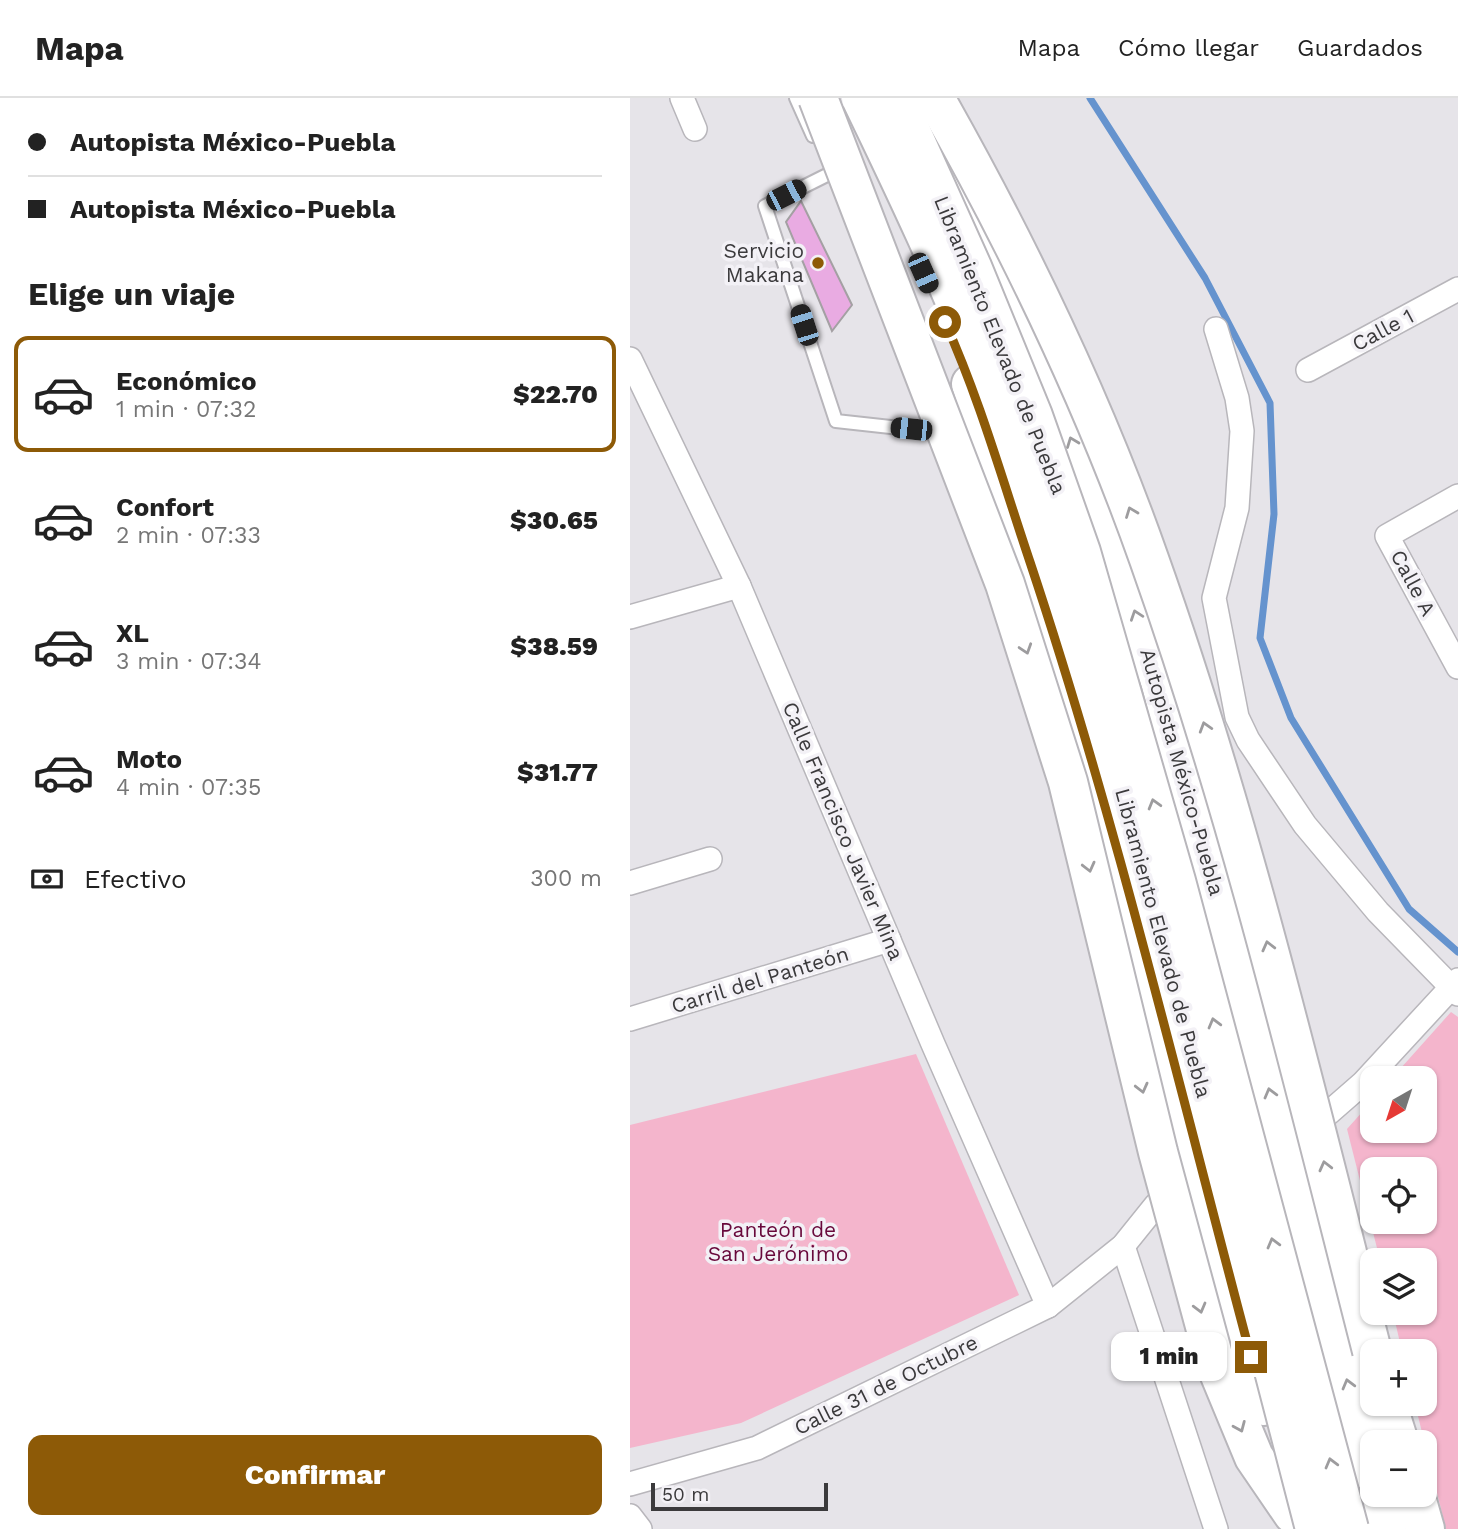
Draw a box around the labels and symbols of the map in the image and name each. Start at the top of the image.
car [763,176,810,214]
street label: Libramiento Elevado de Puebla [929,192,1072,498]
place label: Servicio Makana [723,238,804,287]
car [905,250,942,296]
marker: Servicio Makana [810,255,826,271]
car [788,302,821,348]
street label: Calle 1 [1348,303,1418,356]
route start [929,306,961,338]
car [890,416,933,442]
one-way arrow [1066,437,1080,449]
one-way arrow [1126,507,1140,519]
street label: Calle A [1386,545,1441,620]
one-way arrow [1130,609,1144,621]
one-way arrow [1017,643,1032,655]
street label: Autopista México-Puebla [1135,645,1230,898]
street label: Calle Francisco Javier Mina [778,698,909,964]
one-way arrow [1199,722,1214,734]
street label: Libramiento Elevado de Puebla [1110,785,1217,1101]
one-way arrow [1148,798,1162,810]
one-way arrow [1081,861,1095,873]
one-way arrow [1262,940,1276,952]
street label: Carril del Panteón [668,941,852,1018]
one-way arrow [1208,1017,1223,1029]
north arrow [1360,1066,1437,1143]
one-way arrow [1134,1082,1148,1094]
one-way arrow [1264,1087,1279,1099]
one-way arrow [1319,1160,1333,1172]
park label: Panteón de San Jerónimo [708,1217,848,1266]
one-way arrow [1267,1237,1281,1249]
one-way arrow [1192,1302,1206,1314]
street label: Calle 31 de Octubre [790,1329,982,1440]
callout: 1 min [1111,1332,1226,1382]
route end [1235,1341,1267,1373]
one-way arrow [1342,1378,1356,1390]
one-way arrow [1232,1419,1246,1432]
one-way arrow [1325,1457,1339,1469]
scale bar [651,1480,828,1512]

